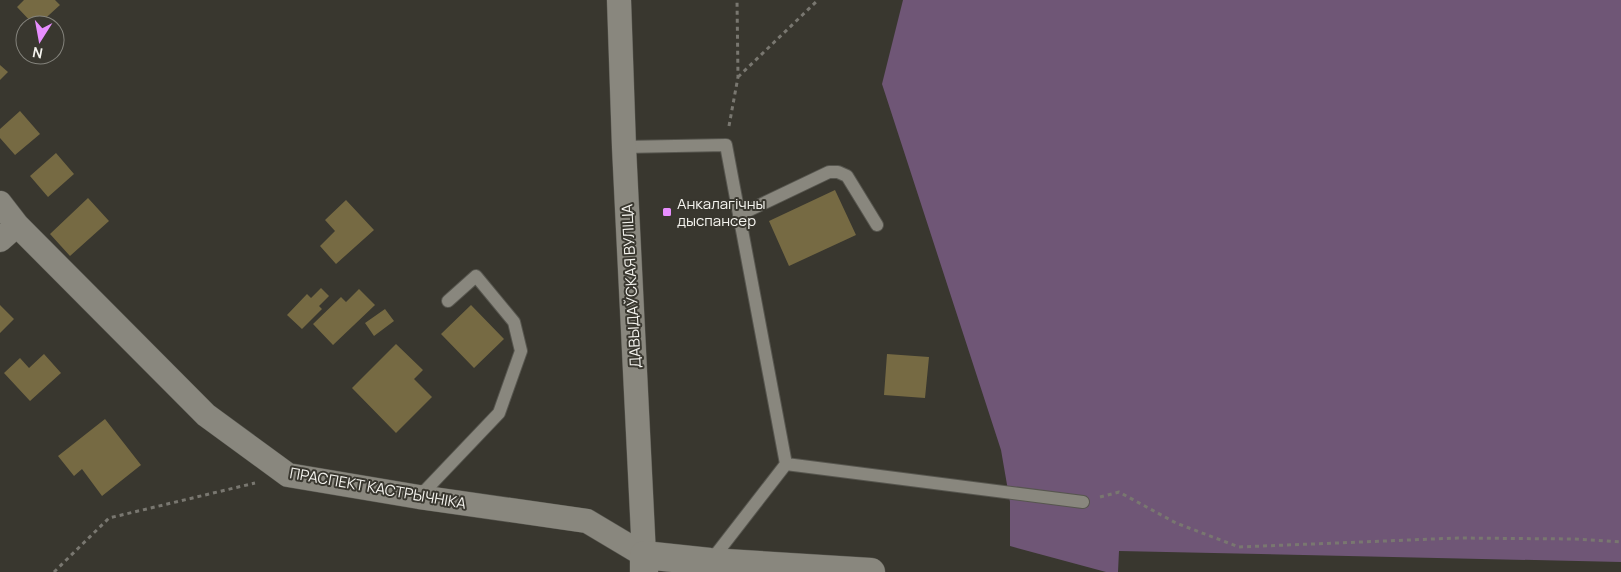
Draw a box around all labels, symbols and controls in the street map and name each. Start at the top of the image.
north arrow [15,15,65,65]
text: N [31,43,44,64]
place label: Анкалагічны дыспансер [677,193,766,231]
street label: ДАВЫДАЎСКАЯ ВУЛІЦА [616,203,646,369]
marker: Анкалагічны дыспансер [661,206,673,218]
street label: ПРАСПЕКТ КАСТРЫЧНІКА [288,462,468,514]

